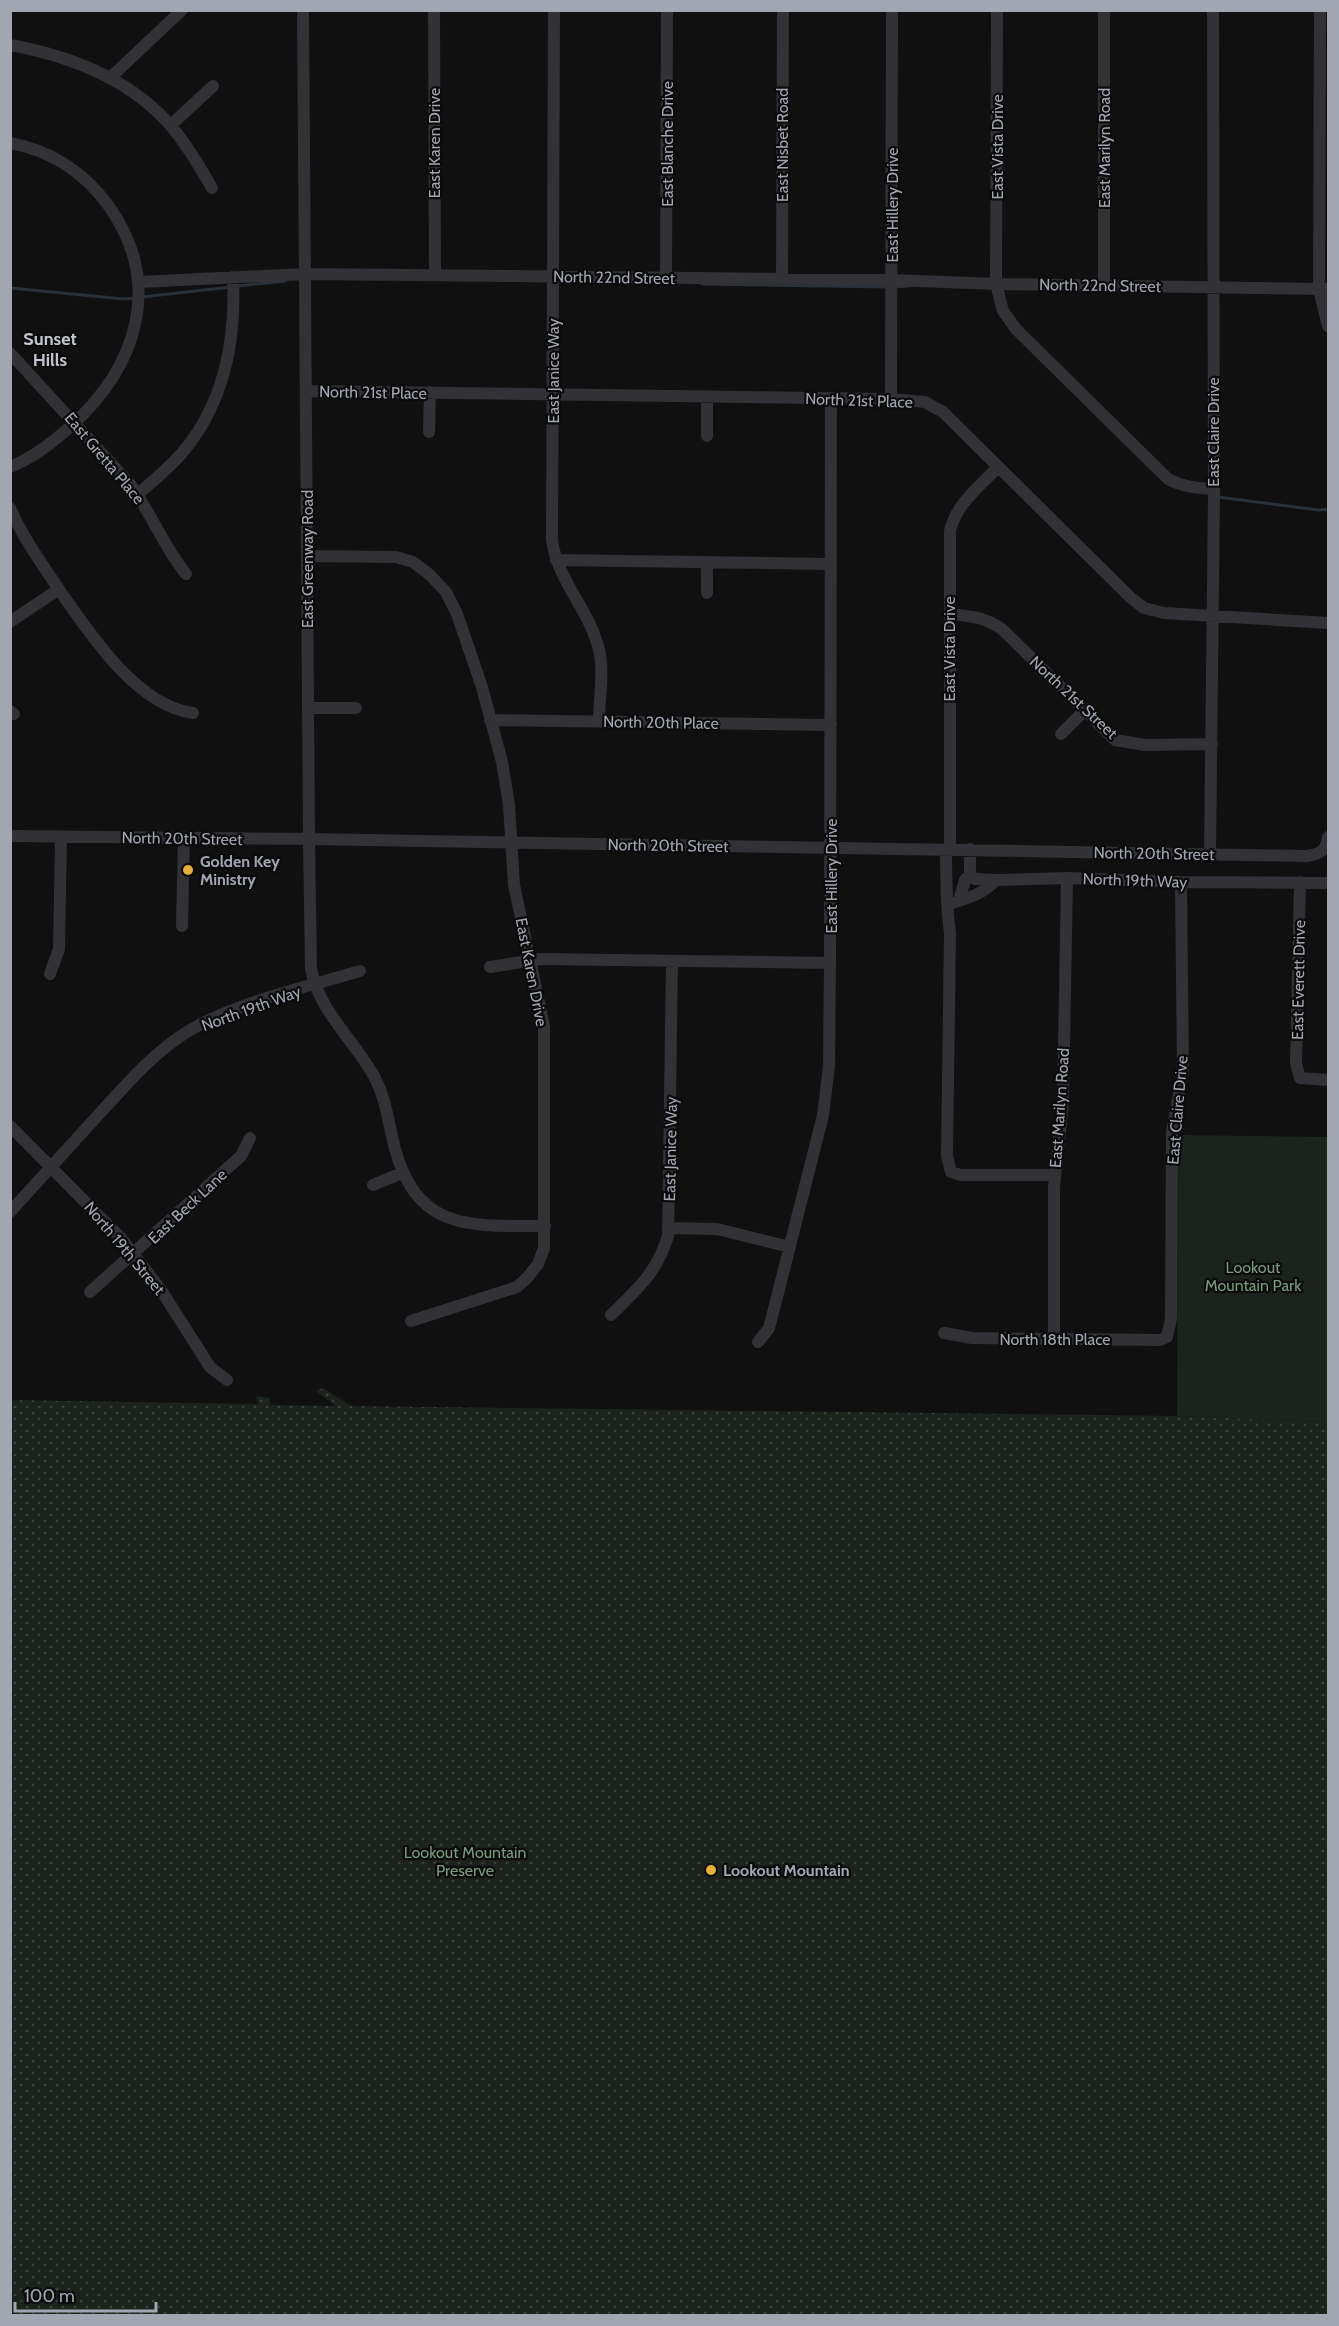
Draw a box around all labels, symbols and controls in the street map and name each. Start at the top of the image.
street label: East Blanche Drive [658,81,677,207]
street label: East Karen Drive [425,88,444,198]
street label: East Nisbet Road [773,88,792,202]
street label: East Marilyn Road [1095,88,1114,208]
street label: East Vista Drive [988,94,1007,200]
street label: East Hillery Drive [883,148,902,263]
street label: North 22nd Street [553,267,676,288]
street label: North 22nd Street [1039,275,1162,296]
street label: East Janice Way [544,319,563,423]
district label: Sunset Hills [23,328,77,371]
street label: East Claire Drive [1204,377,1223,487]
street label: North 21st Place [319,382,427,403]
street label: North 21st Place [805,389,913,412]
street label: East Gretta Place [61,409,148,508]
street label: East Greenway Road [298,490,317,628]
street label: East Vista Drive [940,596,959,702]
street label: North 21st Street [1026,652,1122,743]
street label: North 20th Place [603,712,719,733]
street label: East Hillery Drive [822,819,841,934]
street label: North 20th Street [121,828,243,849]
street label: North 20th Street [607,835,729,856]
street label: North 20th Street [1093,843,1215,864]
place label: Golden Key Ministry [200,852,280,889]
marker: Golden Key Ministry [181,863,195,877]
street label: North 19th Way [1082,869,1188,892]
street label: East Karen Drive [512,916,551,1028]
street label: East Everett Drive [1288,920,1309,1040]
street label: North 19th Way [199,982,304,1035]
street label: East Marilyn Road [1046,1047,1073,1169]
street label: East Claire Drive [1163,1055,1192,1165]
street label: East Janice Way [660,1096,681,1202]
street label: East Beck Lane [144,1165,231,1248]
street label: North 19th Street [80,1198,169,1299]
park label: Lookout Mountain Park [1205,1258,1302,1295]
street label: North 18th Place [999,1330,1111,1349]
park label: Lookout Mountain Preserve [404,1843,526,1880]
place label: Lookout Mountain [723,1861,850,1880]
marker: Lookout Mountain [704,1863,718,1877]
scale bar [15,2275,156,2313]
text: 100 m [24,2285,75,2307]

